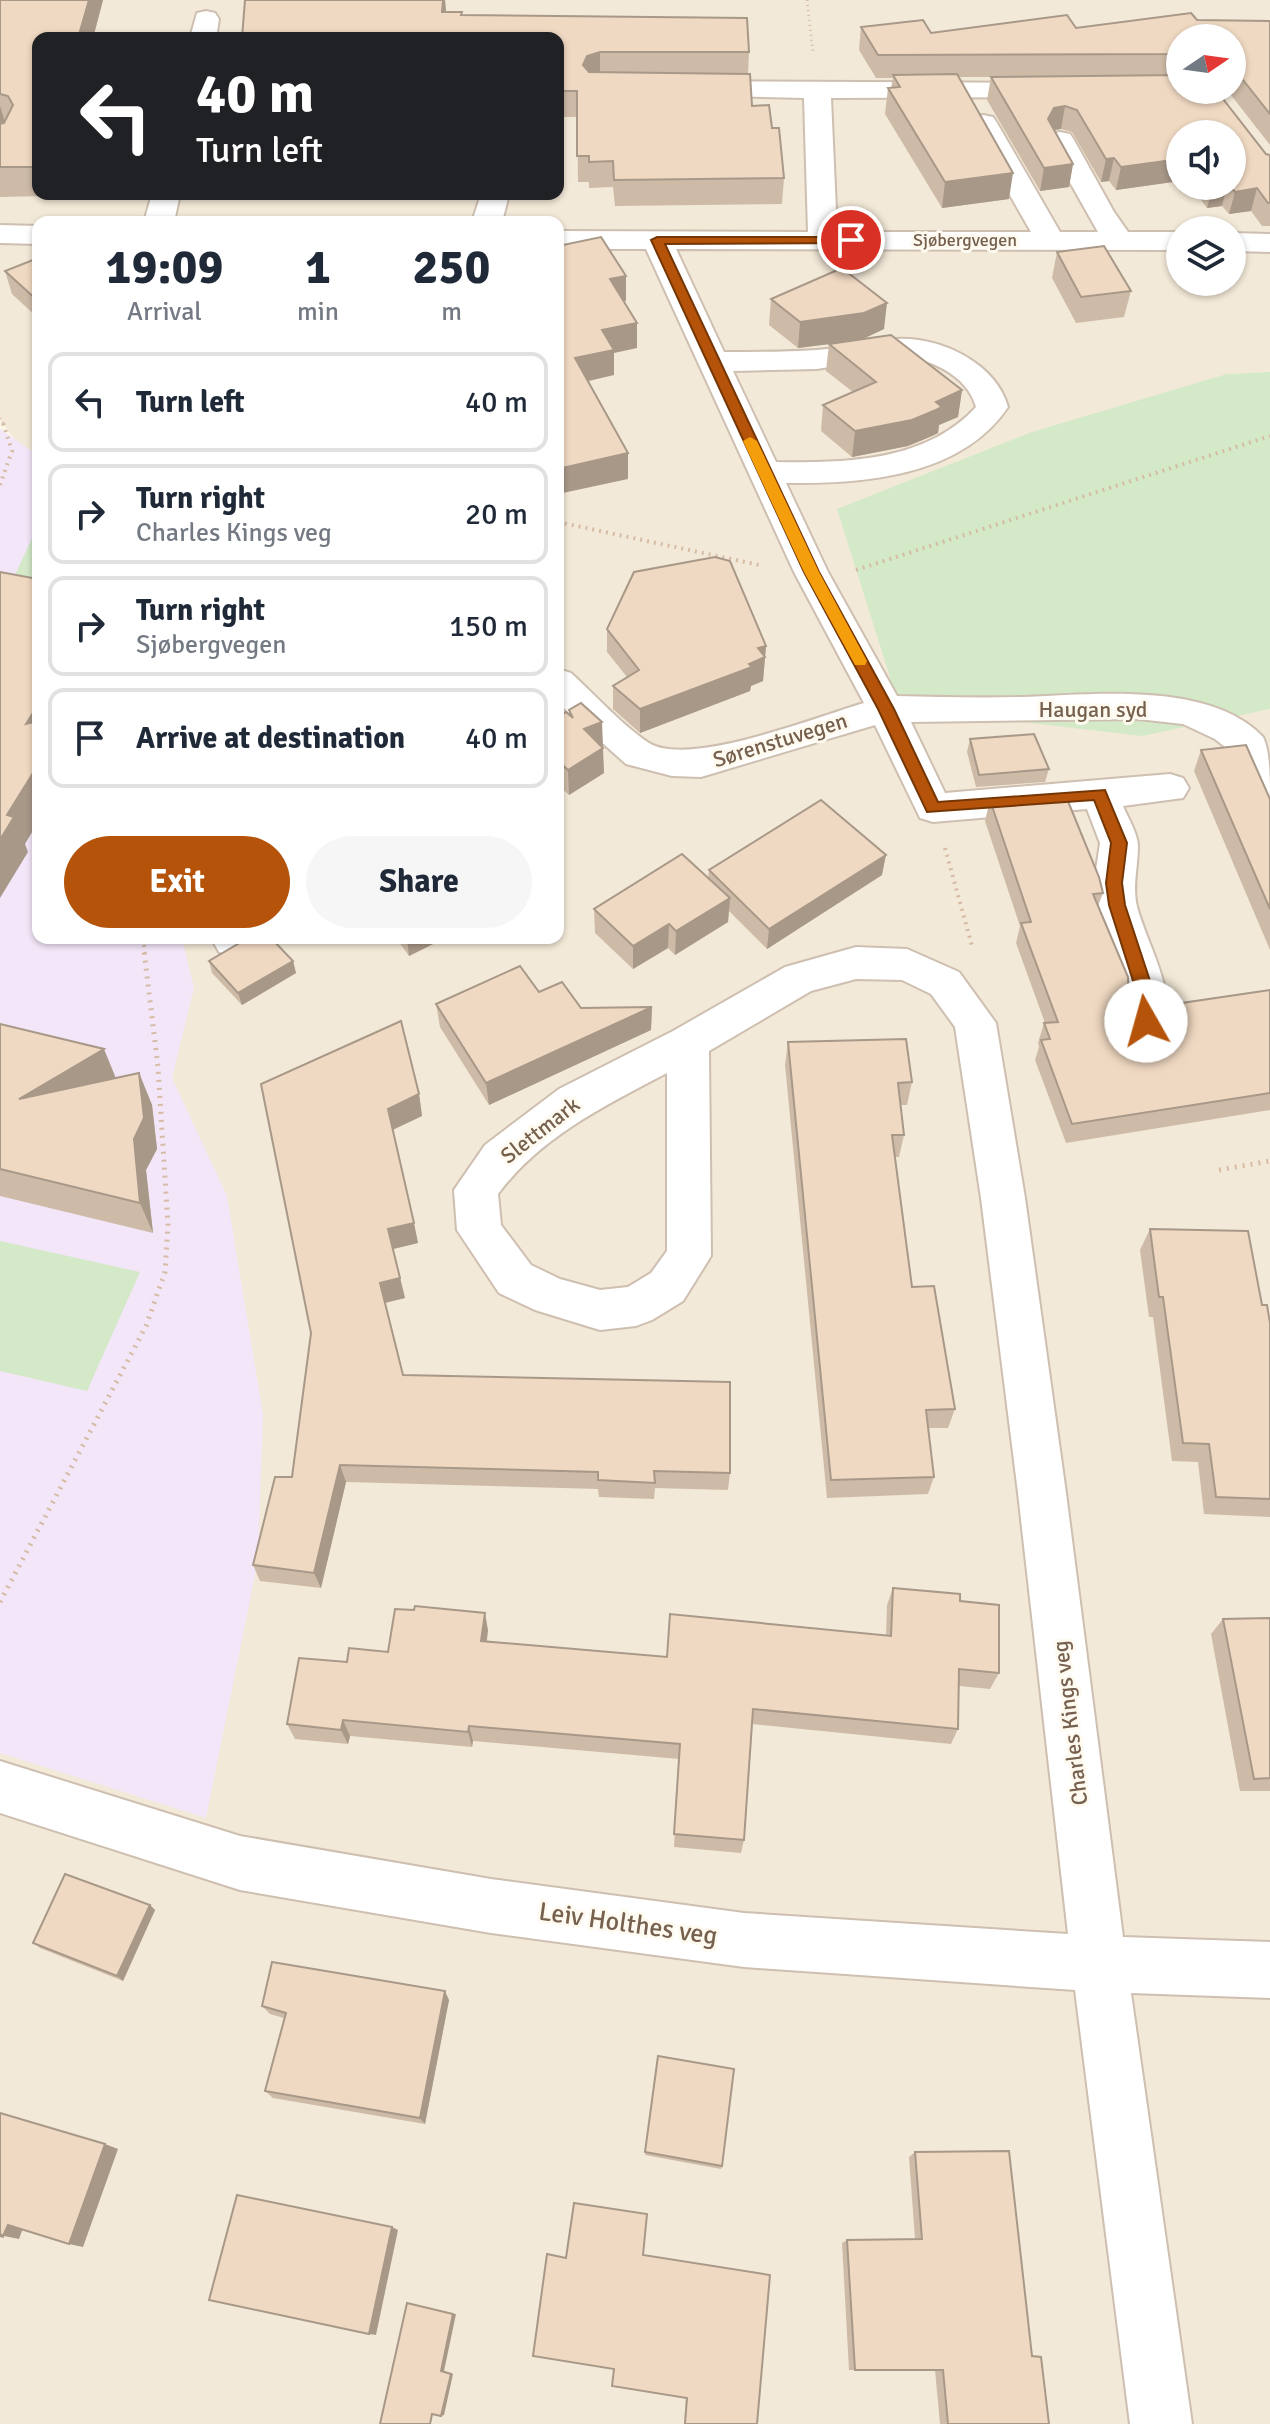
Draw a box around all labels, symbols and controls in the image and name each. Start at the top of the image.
north arrow [1166,24,1246,104]
map controls [1166,24,1246,296]
text: 40 m [196,59,314,128]
icon: left [64,64,168,168]
button: sound [1166,120,1246,200]
text: Turn left [196,128,323,173]
pin [817,206,885,274]
button: layers [1166,216,1246,296]
icon: arrive [829,218,873,262]
street label: Sjøbergvegen [913,229,1017,251]
text: 19:09 [106,238,223,297]
text: 1 [305,238,331,297]
text: 250 [413,238,490,297]
text: Arrival [127,296,202,328]
text: min [297,296,339,328]
text: m [441,296,462,328]
icon: left [68,380,112,424]
text: Turn left [136,384,245,421]
text: 40 m [465,384,528,421]
text: Turn right [136,480,265,517]
icon: right [68,492,112,536]
text: 20 m [465,496,528,533]
text: Charles Kings veg [136,517,332,549]
text: Turn right [136,592,265,629]
icon: right [68,604,112,648]
text: 150 m [449,608,528,645]
text: Sjøbergvegen [136,629,286,661]
street label: Haugan syd [1038,696,1148,723]
street label: Sørenstuvegen [710,707,850,773]
icon: arrive [68,716,112,760]
text: Arrive at destination [136,720,405,757]
text: 40 m [465,720,528,757]
button: Exit [64,836,290,928]
button: Share [306,836,532,928]
position arrow [1104,979,1188,1063]
street label: Slettmark [495,1091,585,1169]
street label: Charles Kings veg [1047,1639,1093,1807]
street label: Leiv Holthes veg [537,1896,719,1952]

